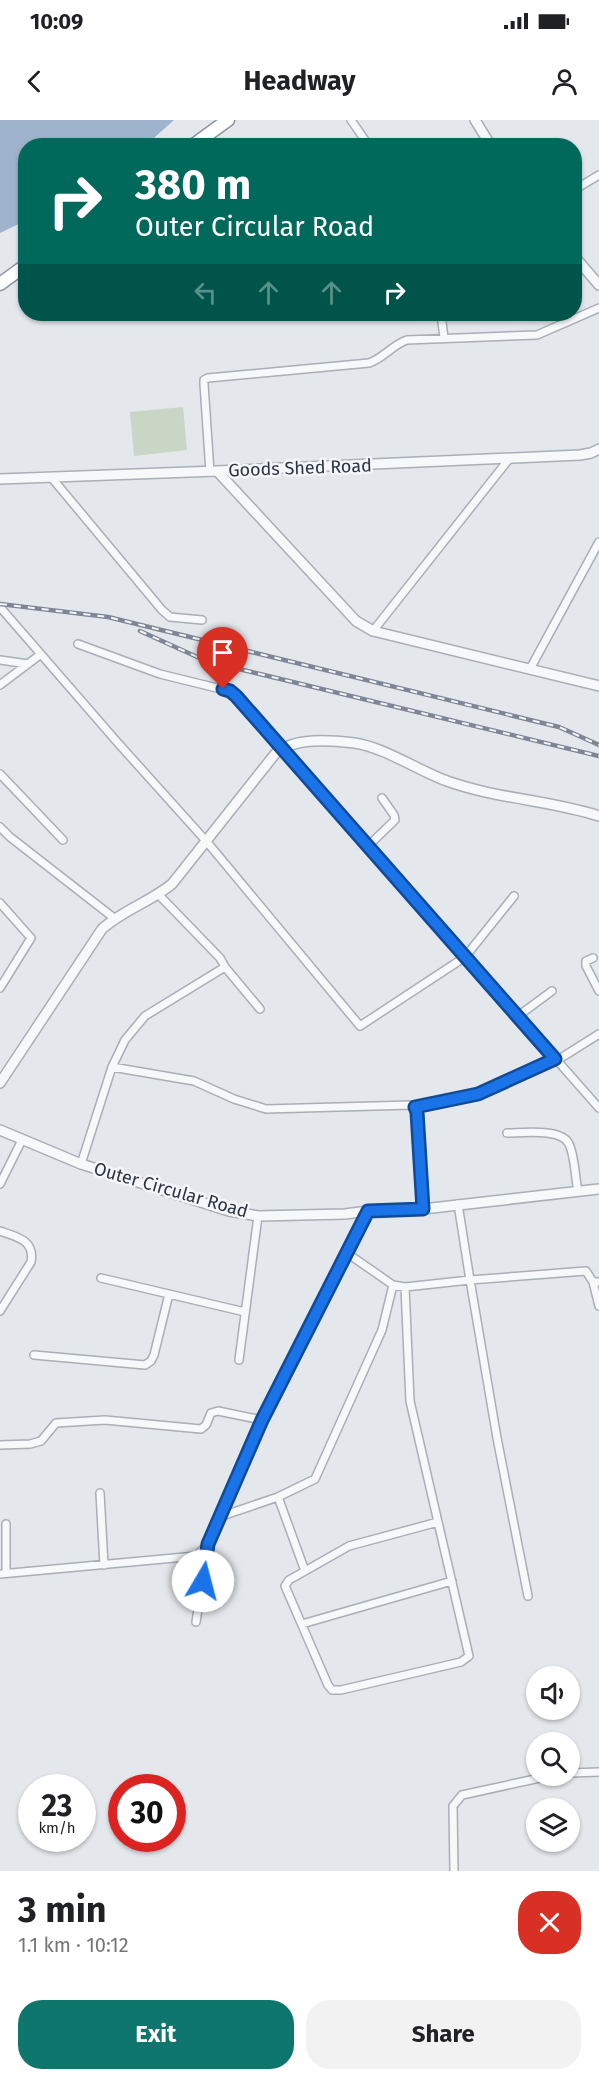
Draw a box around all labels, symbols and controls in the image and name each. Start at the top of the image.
text: 10:09 [30,8,83,35]
icon: back [18,65,51,98]
text: Headway [244,65,355,97]
icon: person [548,65,581,98]
text: 380 m [135,160,251,210]
icon: right [36,162,114,240]
text: Outer Circular Road [135,211,374,243]
icon: left [189,276,222,309]
icon: ahead [252,276,285,309]
icon: ahead [315,276,348,309]
icon: right [378,276,411,309]
street label: Goods Shed Road [228,455,372,481]
pin [197,627,248,689]
icon: arrive [206,636,239,669]
street label: Outer Circular Road [91,1157,251,1223]
position arrow [171,1549,235,1613]
map controls [526,1666,580,1852]
button: sound [526,1666,580,1720]
button: search [526,1732,580,1786]
speed limit sign: 30 [108,1774,186,1852]
text: 23 [42,1788,72,1824]
button: layers [526,1798,580,1852]
text: km/h [38,1819,76,1837]
text: 3 min [18,1888,107,1932]
button: close [518,1891,581,1954]
text: 1.1 km · 10:12 [18,1933,129,1957]
button: Exit [18,2000,294,2069]
button: Share [306,2000,581,2069]

